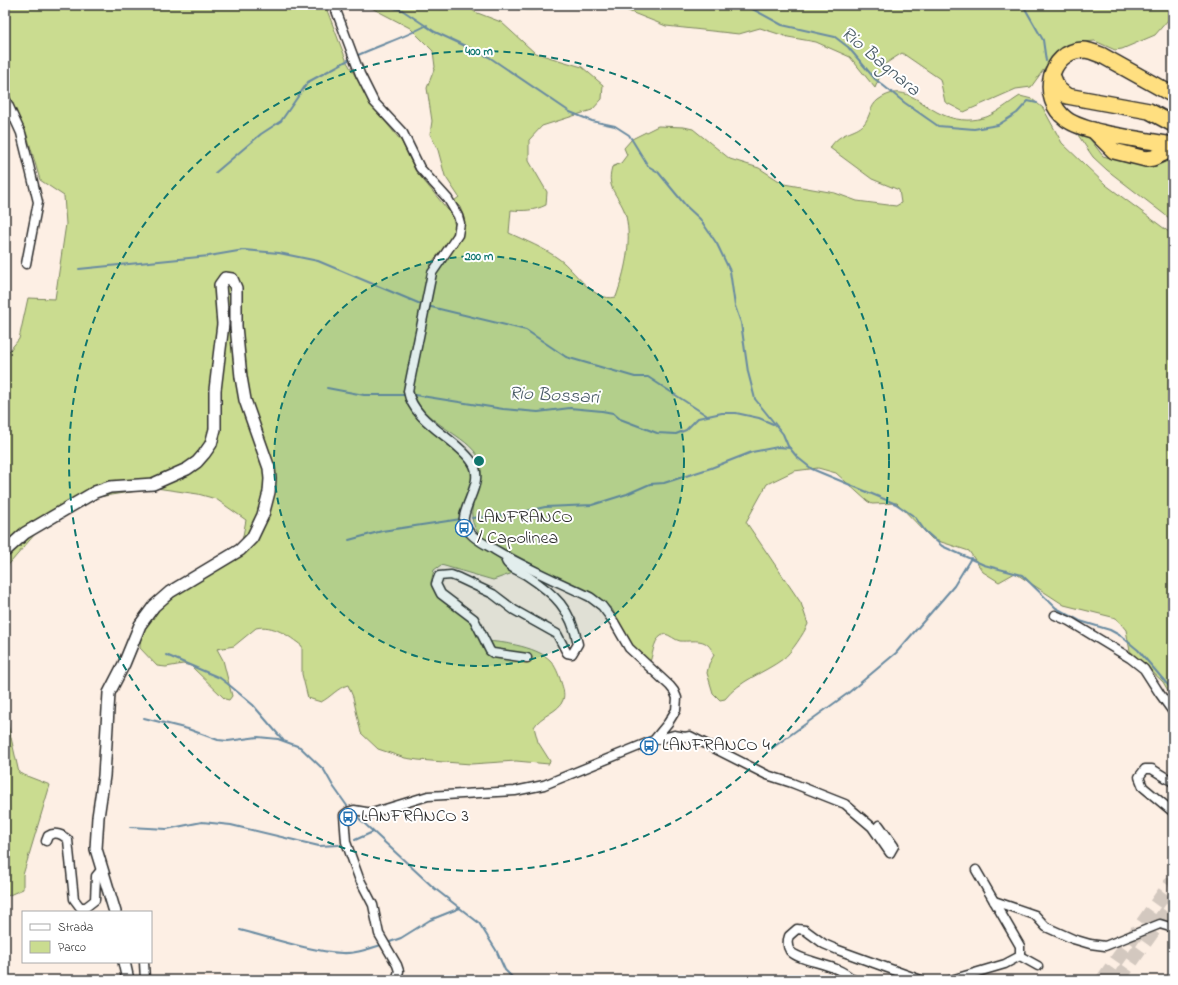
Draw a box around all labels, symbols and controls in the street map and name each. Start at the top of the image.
water label: Rio Bagnara [834,21,926,104]
text: 400 m [464,43,493,61]
text: 200 m [464,248,494,266]
water label: Rio Bossari [508,380,601,412]
centre of rings [472,454,486,468]
place label: LANFRANCO / Capolinea [477,505,573,552]
bus stop icon: LANFRANCO / Capolinea [454,518,474,538]
place label: LANFRANCO 4 [662,733,770,759]
bus stop icon: LANFRANCO 4 [639,736,659,756]
place label: LANFRANCO 3 [361,804,469,830]
bus stop icon: LANFRANCO 3 [338,807,358,827]
legend [22,911,152,963]
text: Strada [58,919,93,937]
text: Parco [58,939,86,957]

